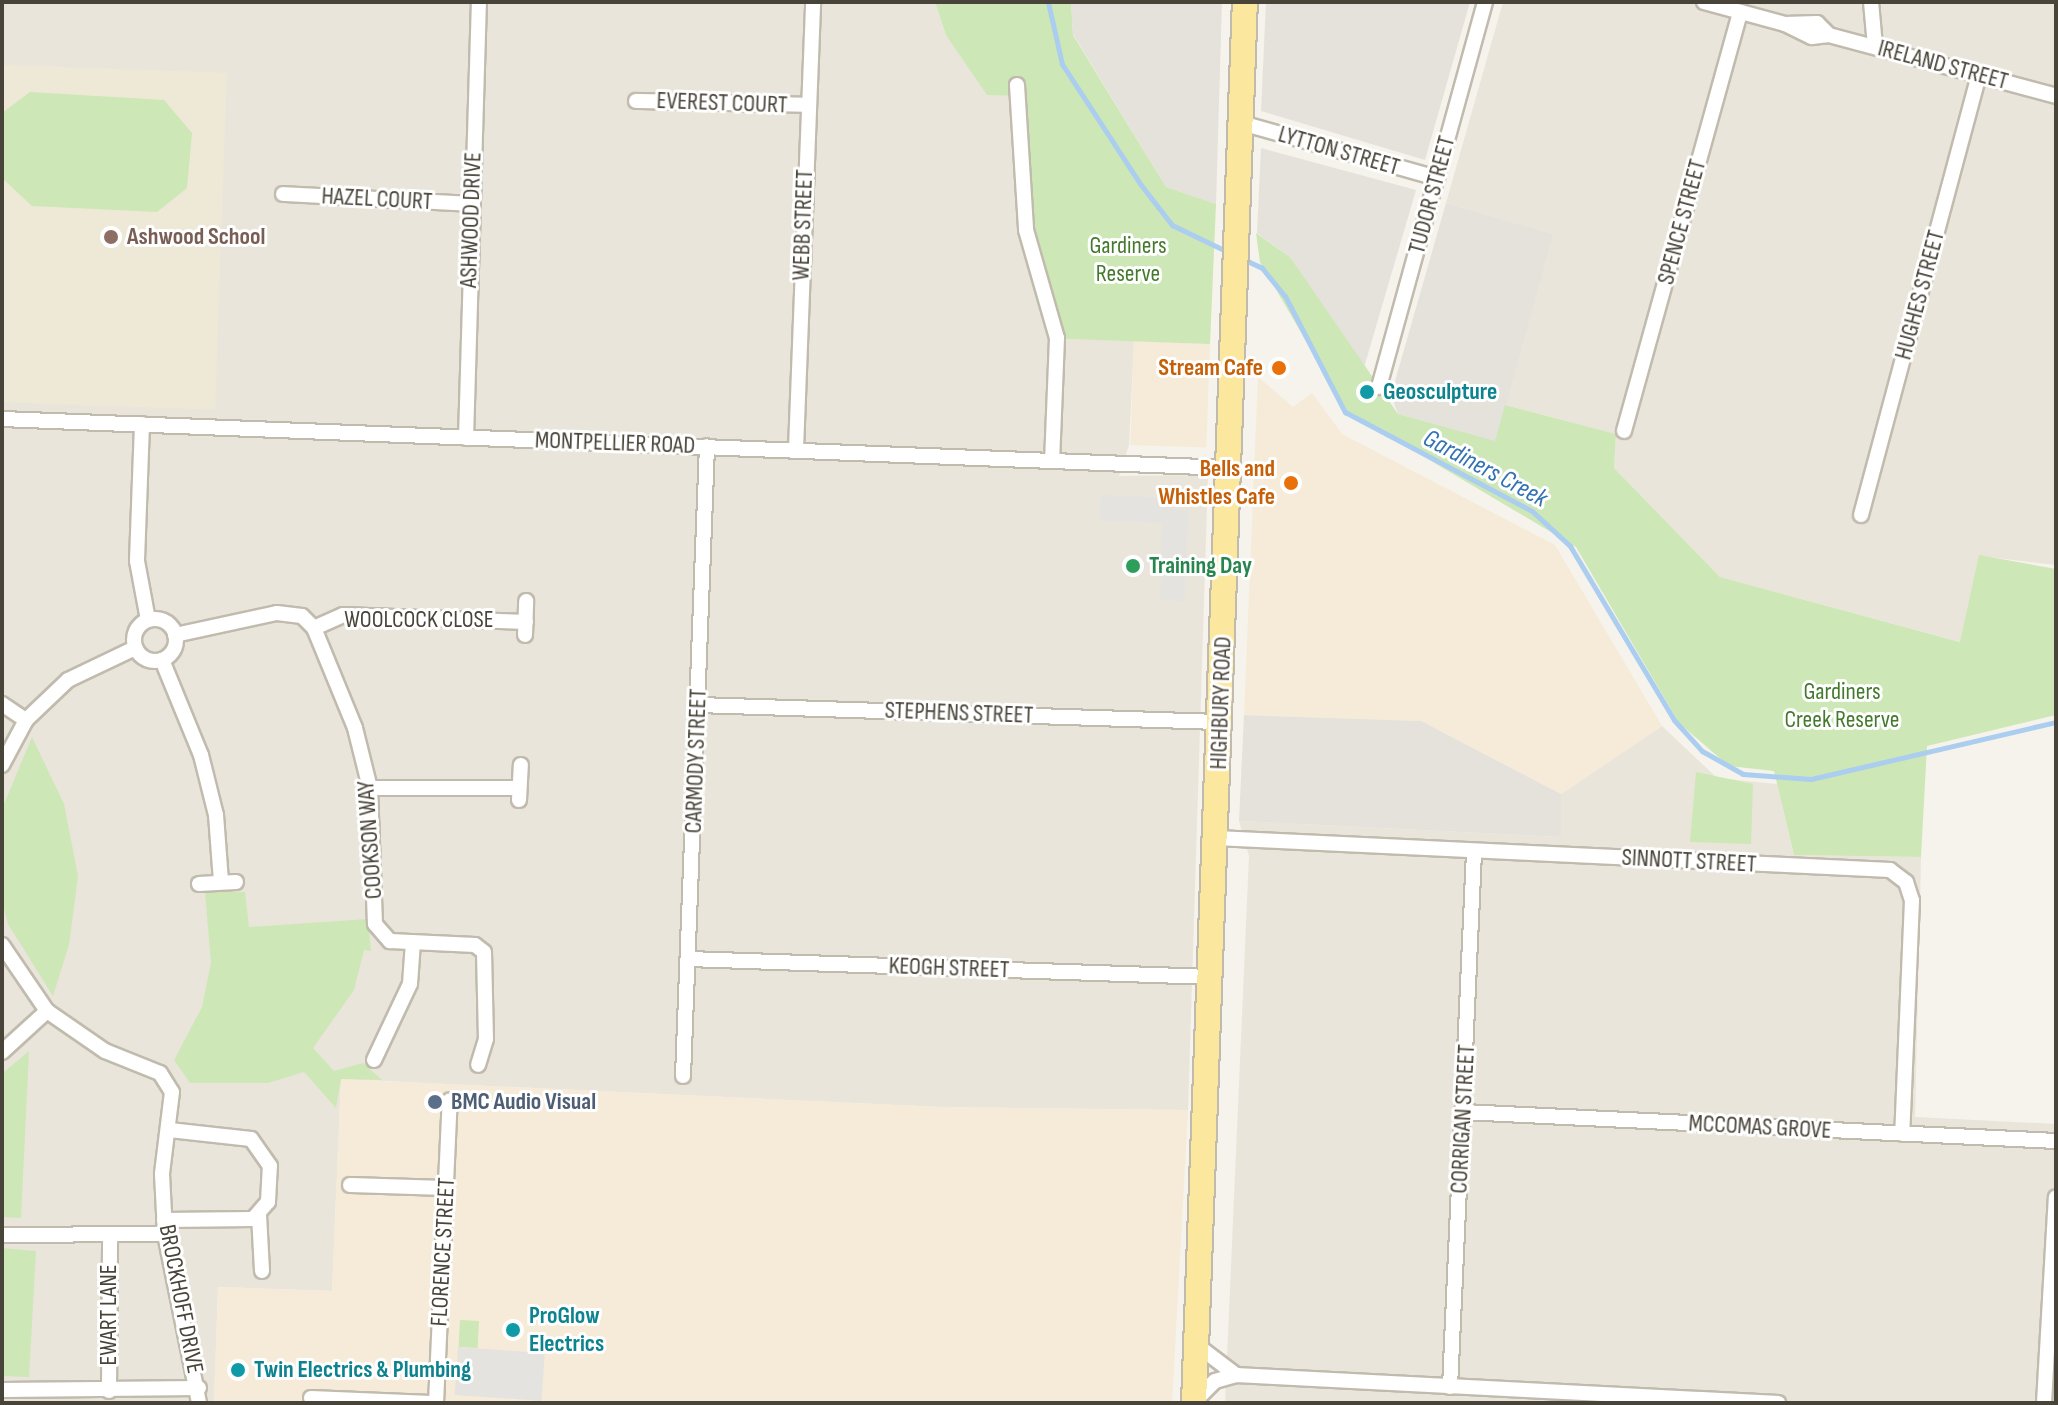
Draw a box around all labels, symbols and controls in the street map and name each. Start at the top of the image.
street label: IRELAND STREET [1875,34,2011,96]
street label: EVEREST COURT [656,86,788,120]
street label: LYTTON STREET [1275,120,1403,182]
street label: TUDOR STREET [1402,133,1462,257]
street label: ASHWOOD DRIVE [454,152,488,288]
street label: SPENCE STREET [1651,156,1713,288]
street label: WEBB STREET [787,169,819,281]
street label: HAZEL COURT [321,182,433,216]
place label: Ashwood School [127,223,265,251]
street label: HUGHES STREET [1889,227,1951,363]
marker: Ashwood School [102,228,120,246]
park label: Gardiners Reserve [1089,232,1167,288]
place label: Stream Cafe [1158,354,1263,382]
marker: Stream Cafe [1270,359,1288,377]
place label: Geosculpture [1383,378,1497,406]
marker: Geosculpture [1358,383,1376,401]
water label: Gardiners Creek [1418,423,1552,515]
street label: MONTPELLIER ROAD [534,426,696,460]
place label: Bells and Whistles Cafe [1158,455,1275,511]
marker: Bells and Whistles Cafe [1282,474,1300,492]
place label: Training Day [1149,552,1252,580]
marker: Training Day [1124,557,1142,575]
street label: WOOLCOCK CLOSE [344,606,494,634]
street label: HIGHBURY ROAD [1204,636,1238,770]
park label: Gardiners Creek Reserve [1785,678,1899,734]
street label: CARMODY STREET [679,688,713,834]
street label: STEPHENS STREET [884,696,1034,730]
street label: COOKSON WAY [352,780,388,900]
street label: SINNOTT STREET [1621,843,1757,879]
street label: KEOGH STREET [888,952,1010,984]
street label: CORRIGAN STREET [1445,1044,1481,1194]
place label: BMC Audio Visual [451,1088,596,1116]
marker: BMC Audio Visual [426,1093,444,1111]
street label: MCCOMAS GROVE [1688,1109,1832,1145]
street label: FLORENCE STREET [425,1177,461,1327]
street label: BROCKHOFF DRIVE [152,1222,210,1376]
street label: EWART LANE [95,1264,123,1366]
place label: ProGlow Electrics [529,1302,604,1358]
marker: ProGlow Electrics [504,1321,522,1339]
place label: Twin Electrics & Plumbing [254,1356,471,1384]
marker: Twin Electrics & Plumbing [229,1361,247,1379]

